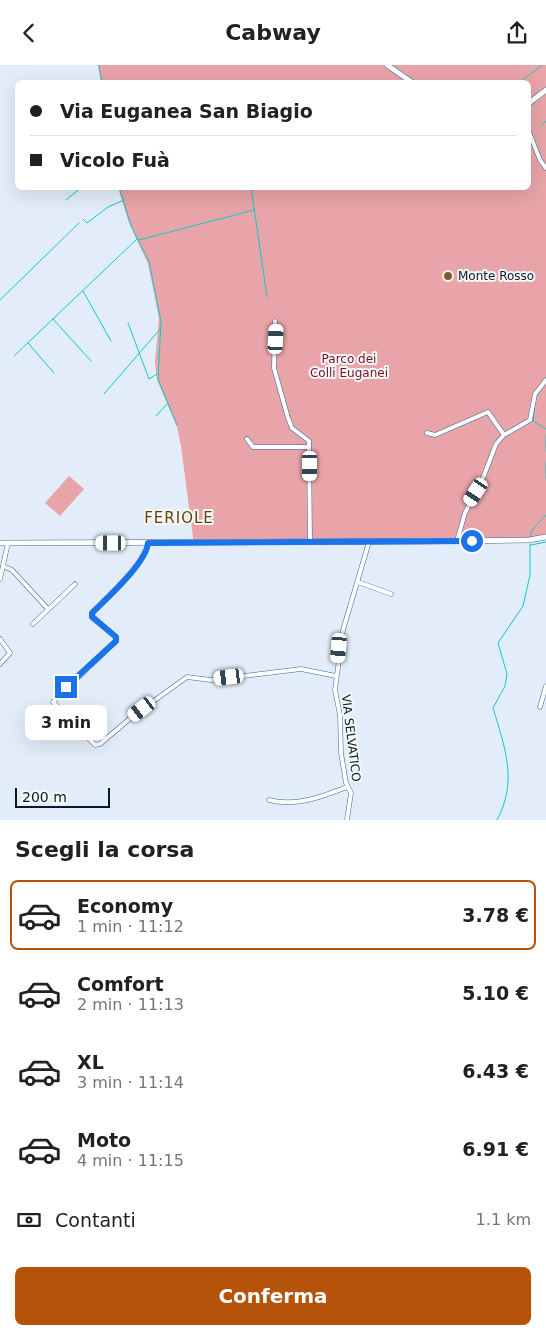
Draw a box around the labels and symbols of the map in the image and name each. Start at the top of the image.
place label: Monte Rosso [458,269,534,283]
marker: Monte Rosso [442,270,454,282]
car [267,324,284,354]
park label: Parco dei Colli Euganei [310,352,388,380]
car [302,451,317,481]
car [461,475,490,509]
district label: FERIOLE [144,509,214,527]
route start [461,530,483,552]
car [96,536,126,551]
car [330,632,347,664]
car [213,668,244,686]
route end [55,676,77,698]
car [125,694,158,724]
street label: VIA SELVATICO [339,694,363,782]
callout: 3 min [25,705,107,739]
scale bar [15,785,110,808]

